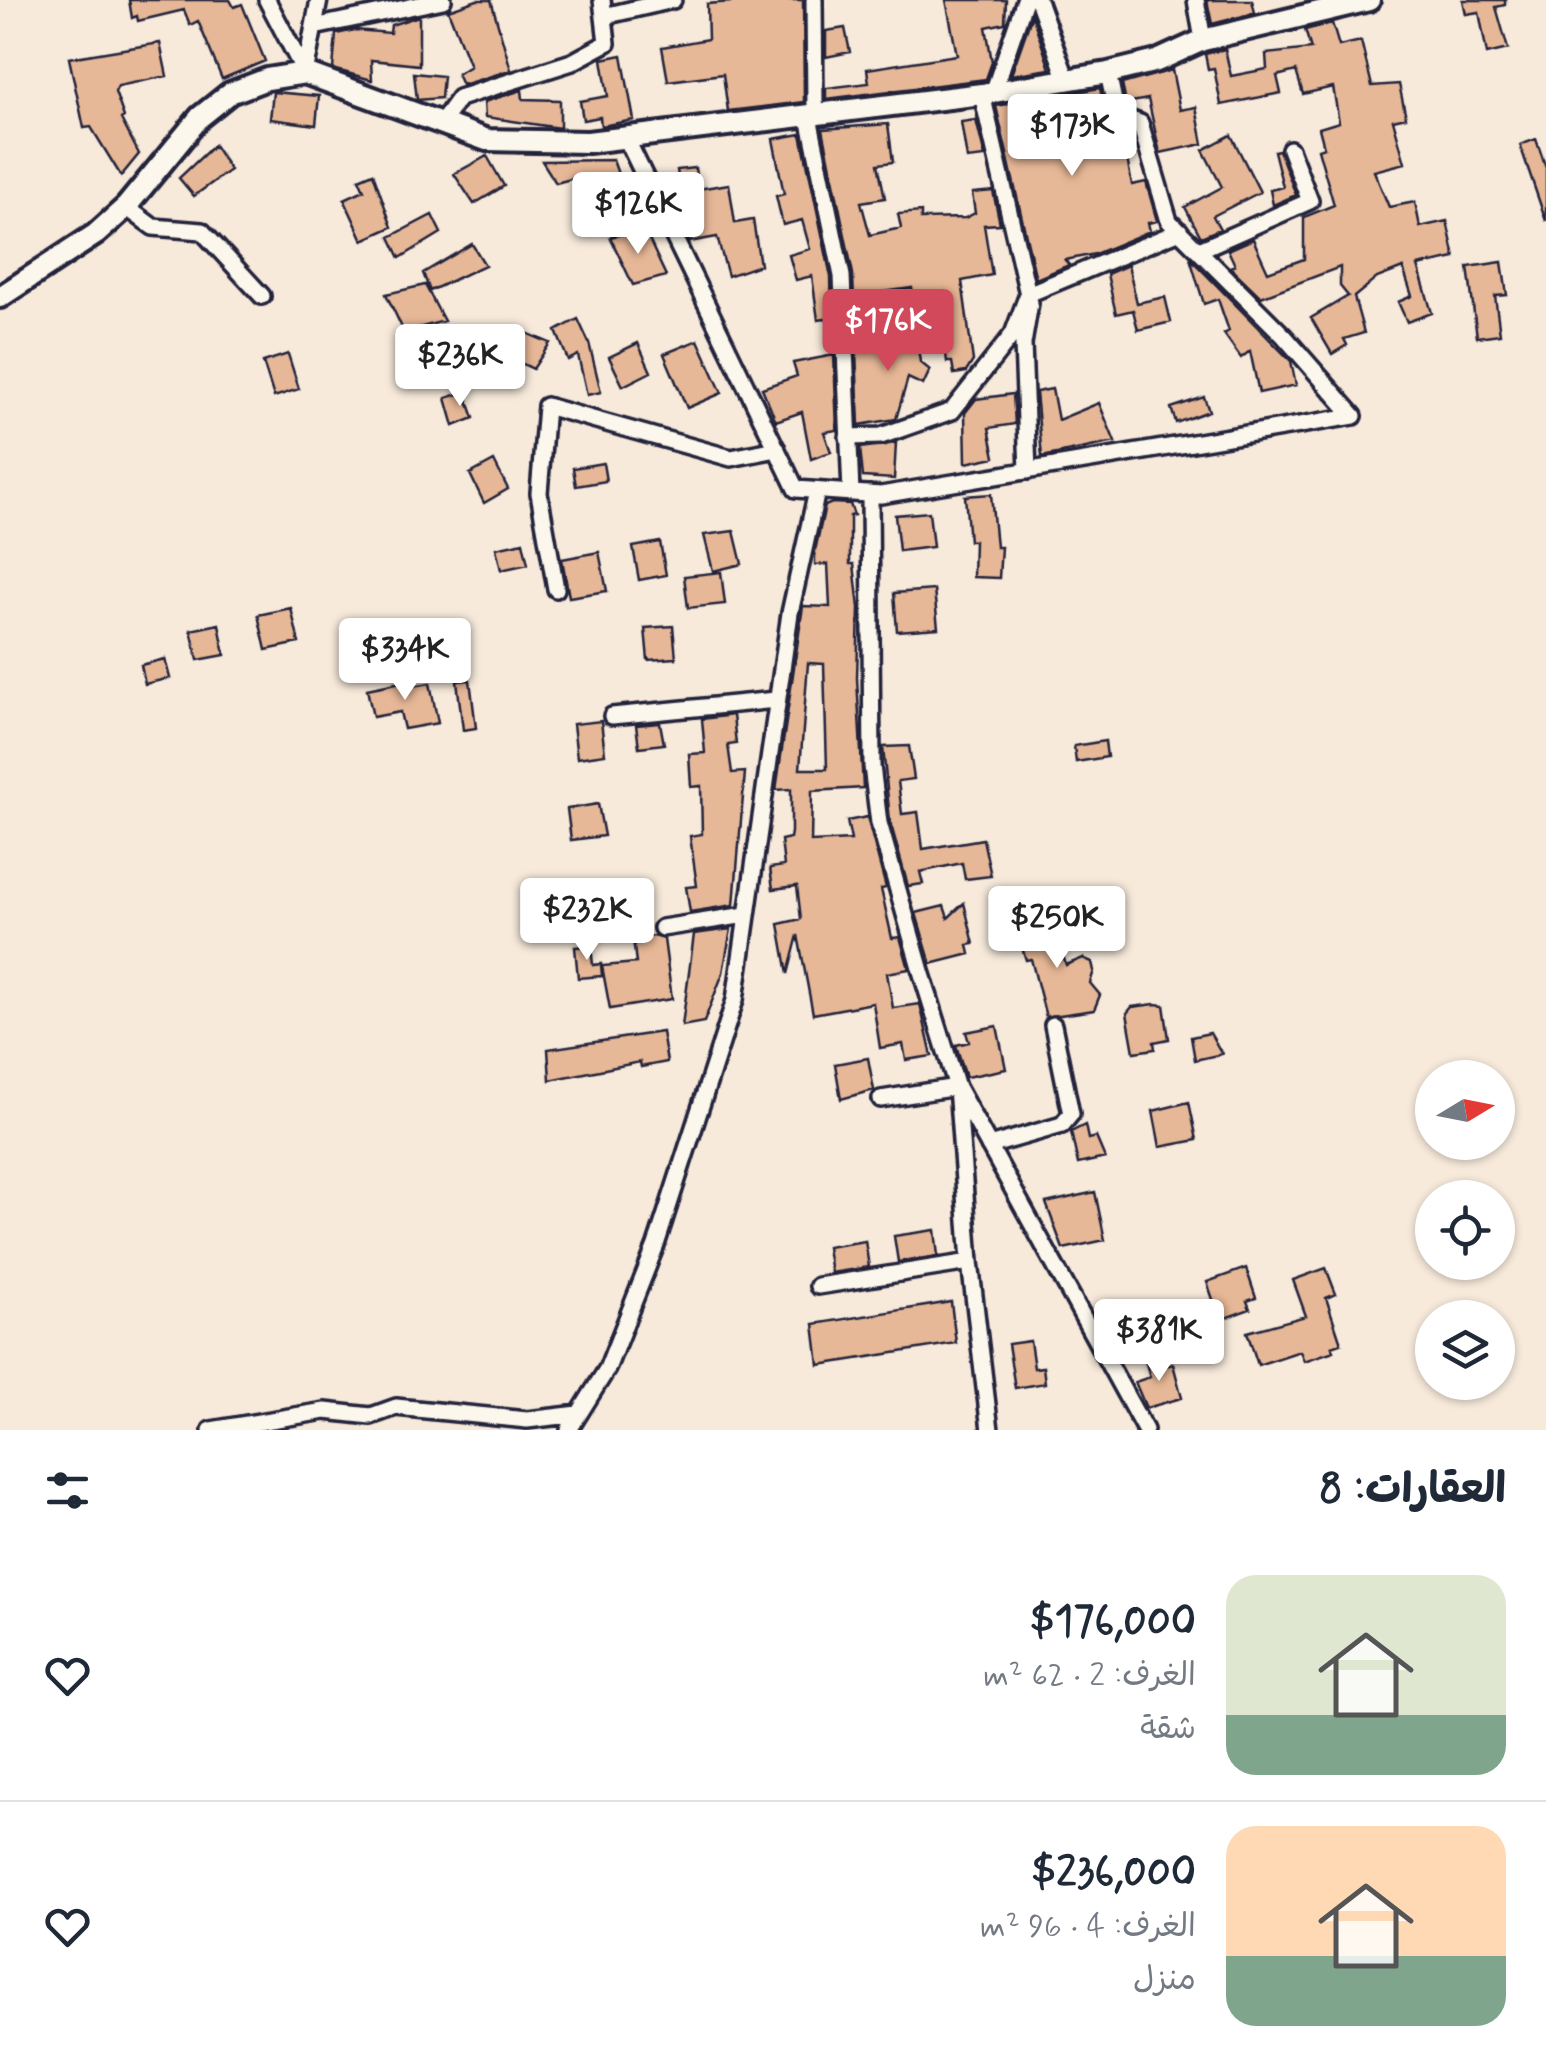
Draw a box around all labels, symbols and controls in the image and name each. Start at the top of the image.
pin: $173K [1002,94,1142,179]
text: $173K [1030,105,1114,147]
pin: $126K [568,172,708,257]
text: $126K [594,183,682,225]
pin: $176K [818,289,958,374]
text: $176K [845,300,931,342]
pin: $236K [390,324,530,409]
text: $236K [417,335,503,377]
pin: $334K [335,618,475,703]
text: $334K [361,629,449,671]
pin: $232K [517,878,657,963]
pin: $250K [987,886,1127,971]
text: $232K [542,889,632,931]
text: $250K [1010,897,1104,939]
north arrow [1415,1060,1515,1160]
map controls [1415,1060,1515,1400]
button: locate [1415,1180,1515,1280]
pin: $381K [1089,1299,1229,1384]
button: layers [1415,1300,1515,1400]
text: $381K [1116,1310,1202,1352]
icon: filters [40,1463,95,1518]
text: العقارات: 8 [1319,1463,1506,1518]
text: $176,000 [1030,1595,1196,1650]
icon: home [1306,1615,1426,1735]
icon: heart [40,1648,95,1703]
text: الغرف: 2 · 62 m² [983,1655,1196,1697]
text: شقة [1140,1708,1196,1750]
text: $236,000 [1031,1846,1196,1901]
icon: home [1306,1866,1426,1986]
icon: heart [40,1899,95,1954]
text: الغرف: 4 · 96 m² [980,1906,1196,1948]
text: منزل [1133,1959,1196,2001]

